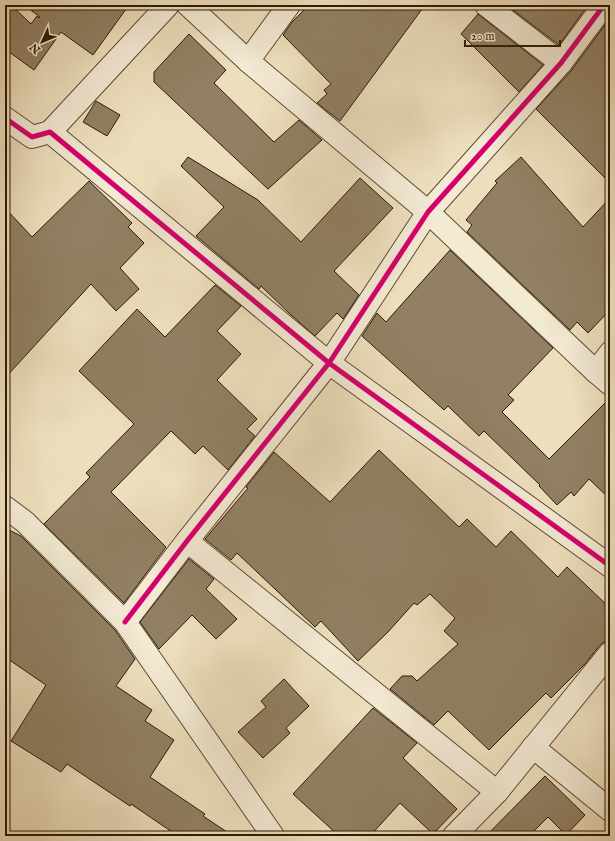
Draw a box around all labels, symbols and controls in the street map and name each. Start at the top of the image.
north arrow [22,22,62,62]
scale bar [465,22,560,48]
text: 20 m [471,29,494,44]
text: N [27,40,45,57]

